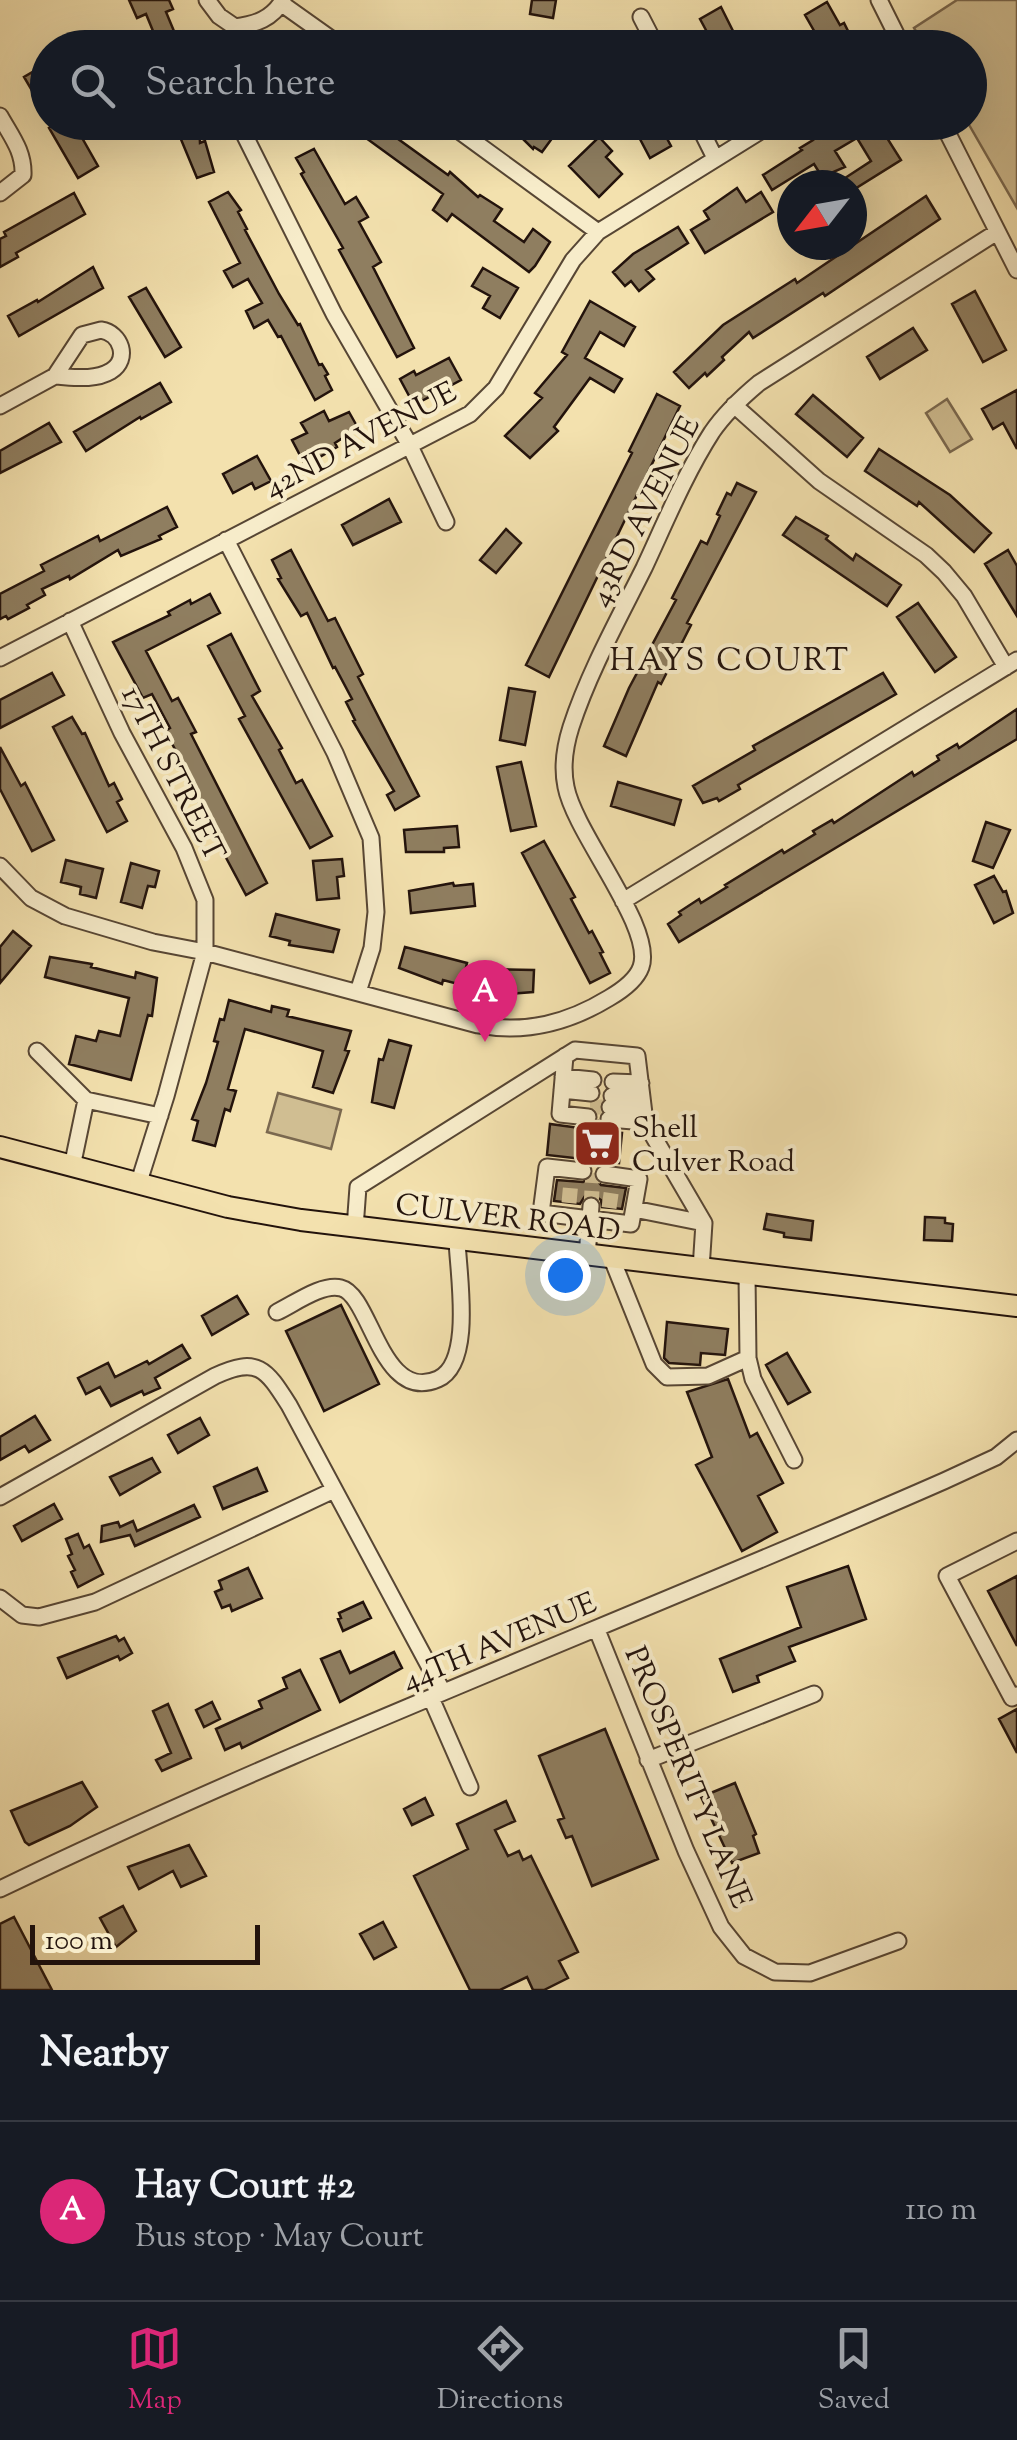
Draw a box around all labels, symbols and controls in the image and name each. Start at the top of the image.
search box [30,30,987,140]
icon: search [65,58,120,113]
text: Search here [145,58,336,112]
north arrow [777,170,867,260]
street label: 42ND AVENUE [257,372,465,510]
street label: 43RD AVENUE [580,410,713,615]
district label: HAYS COURT [609,639,851,685]
street label: 17TH STREET [109,679,234,869]
pin: A [452,960,518,1042]
place label: Shell Culver Road [632,1108,795,1185]
supermarket icon: Shell Culver Road [571,1118,623,1170]
street label: CULVER ROAD [393,1184,623,1255]
your location [540,1250,591,1301]
street label: 44TH AVENUE [396,1583,604,1704]
street label: PROSPERITY LANE [612,1640,761,1916]
scale bar [30,1920,260,1964]
text: 100 m [45,1922,113,1962]
text: Nearby [40,2025,169,2085]
text: Hay Court #2 [135,2161,355,2215]
text: A [60,2188,85,2234]
text: 110 m [905,2188,977,2234]
text: Bus stop · May Court [135,2215,423,2261]
tab: Map [127,2321,182,2421]
tab: Directions [437,2321,563,2421]
tab: Saved [818,2321,890,2421]

